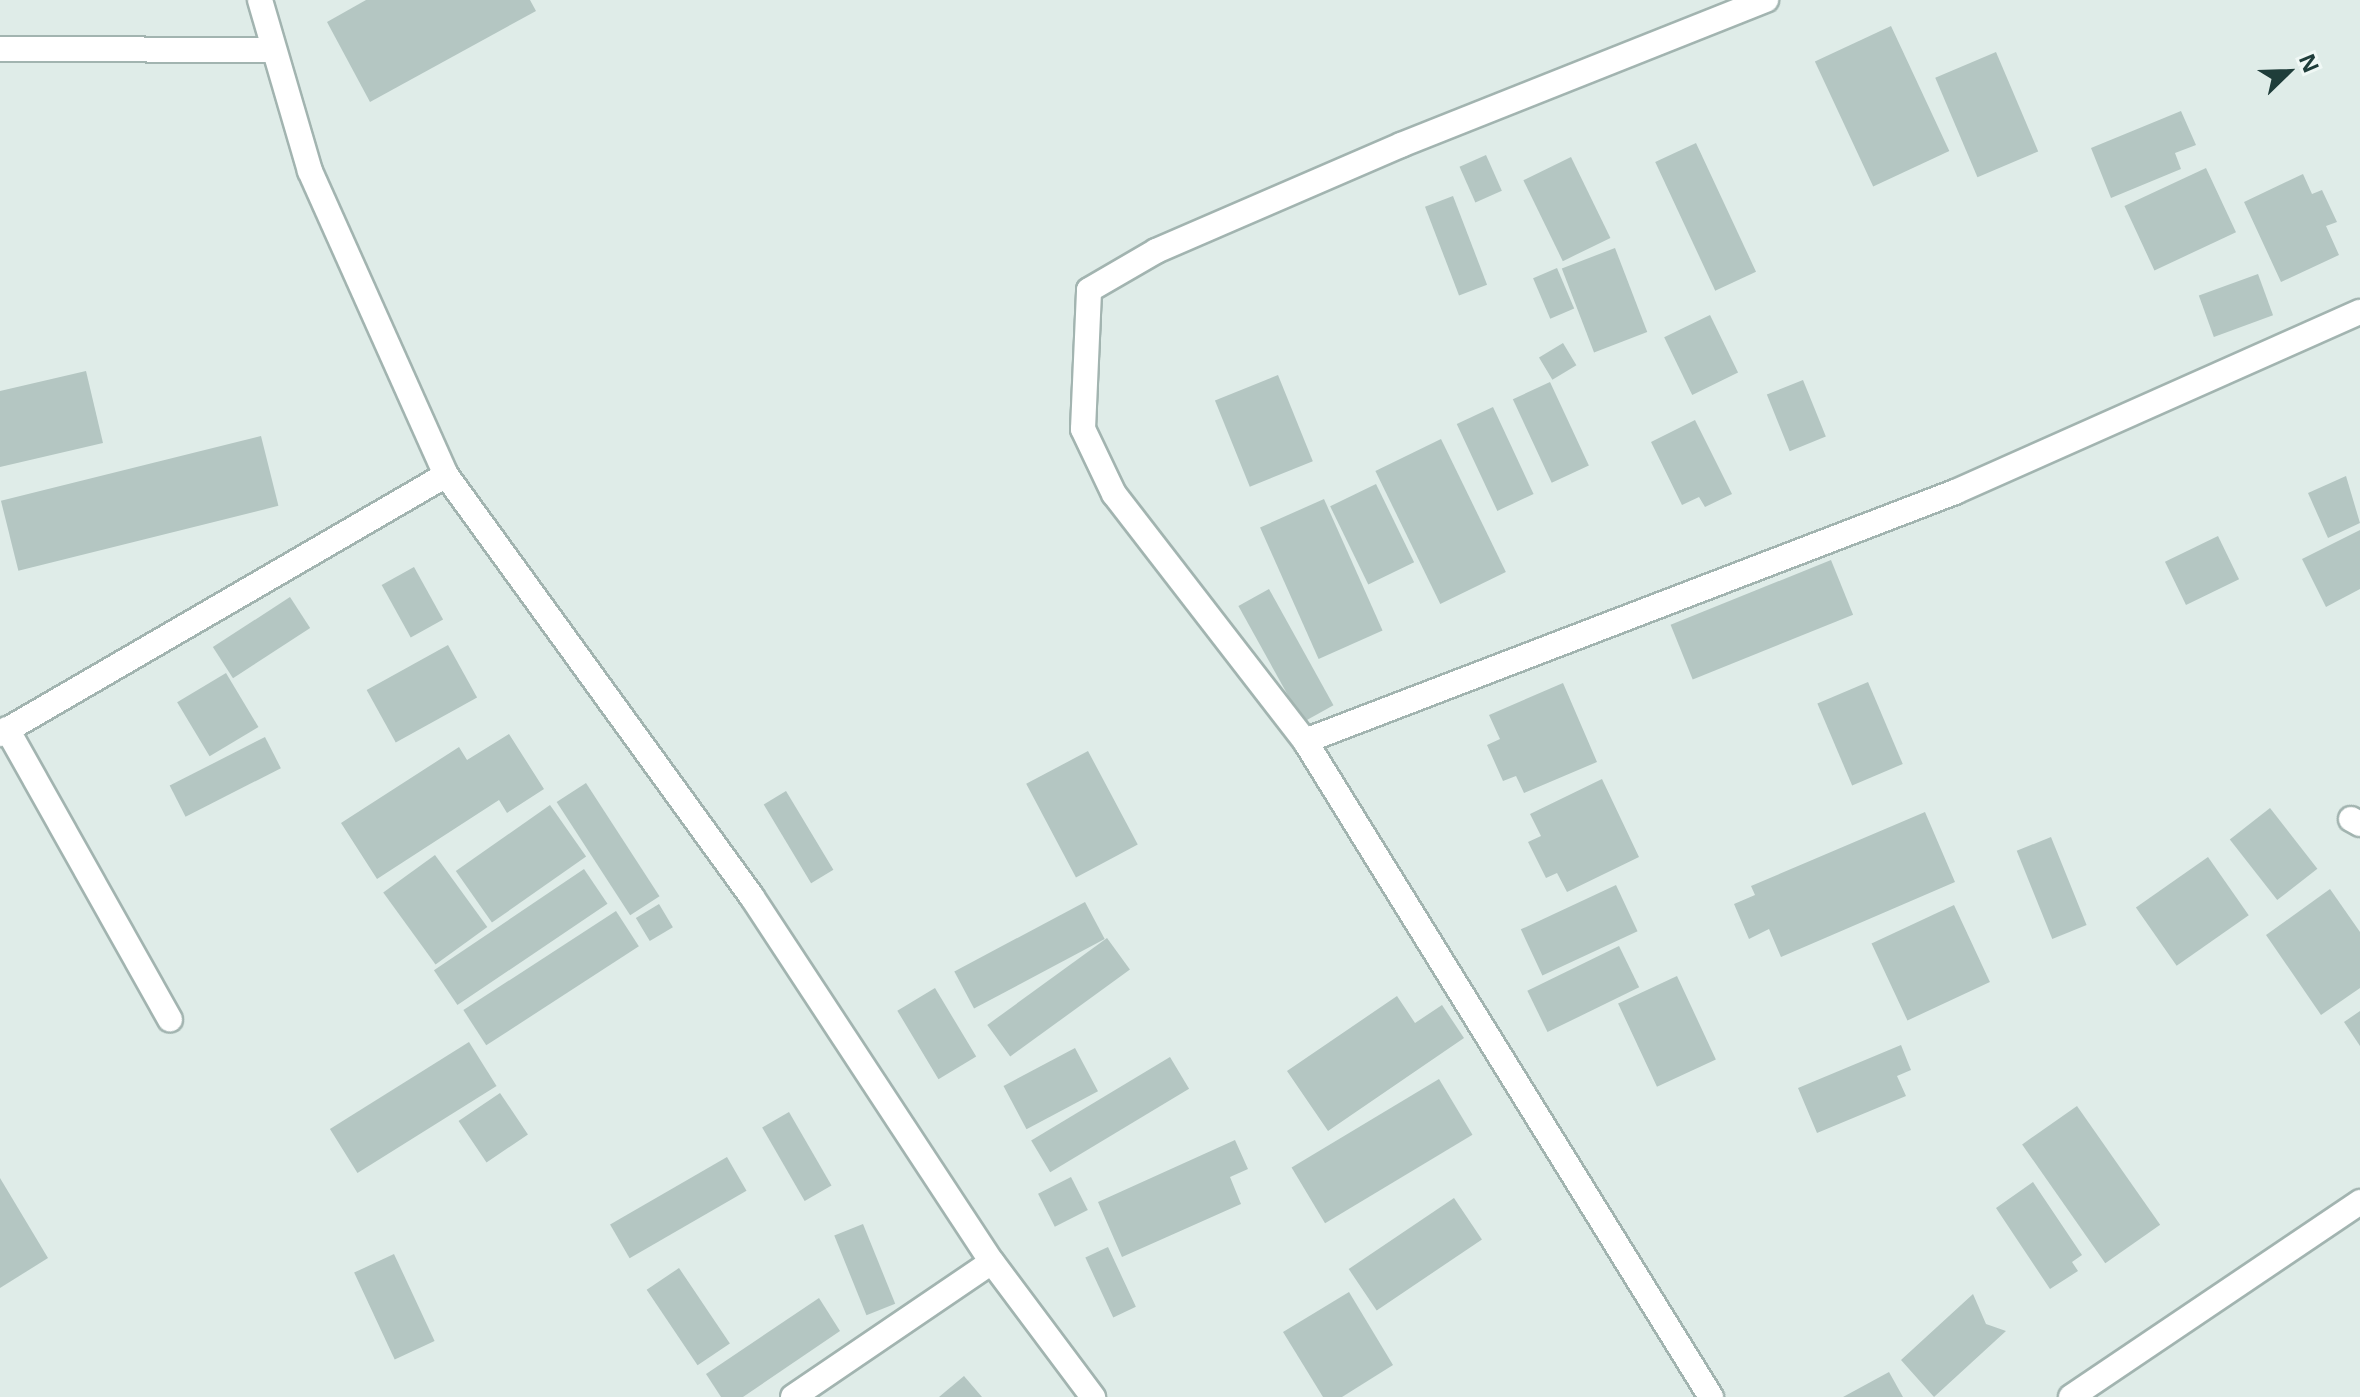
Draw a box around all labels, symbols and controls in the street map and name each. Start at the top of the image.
north arrow [2248,32,2328,112]
text: N [2293,49,2327,77]

